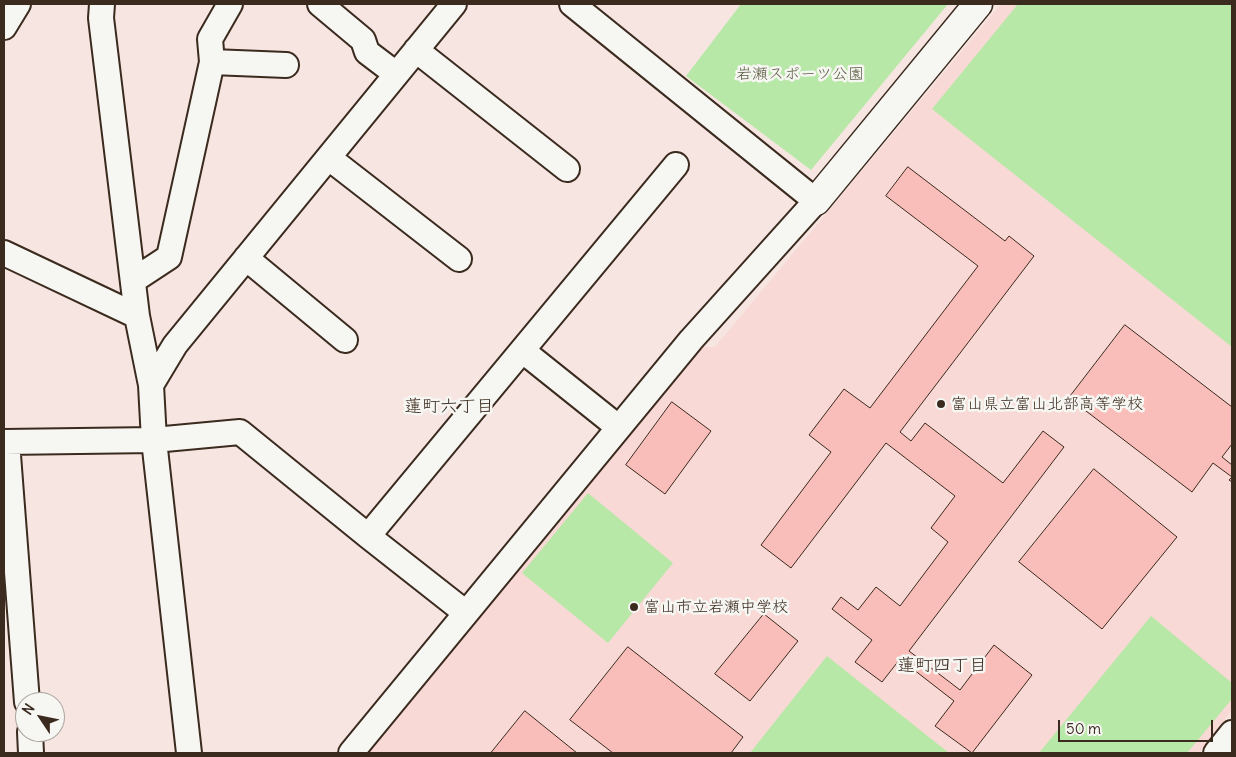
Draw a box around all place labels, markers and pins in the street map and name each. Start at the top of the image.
place label: 富山県立富山北部高等学校 [951,394,1143,414]
marker: 富山県立富山北部高等学校 [935,398,947,410]
place label: 富山市立岩瀬中学校 [644,597,788,617]
marker: 富山市立岩瀬中学校 [628,601,640,613]

